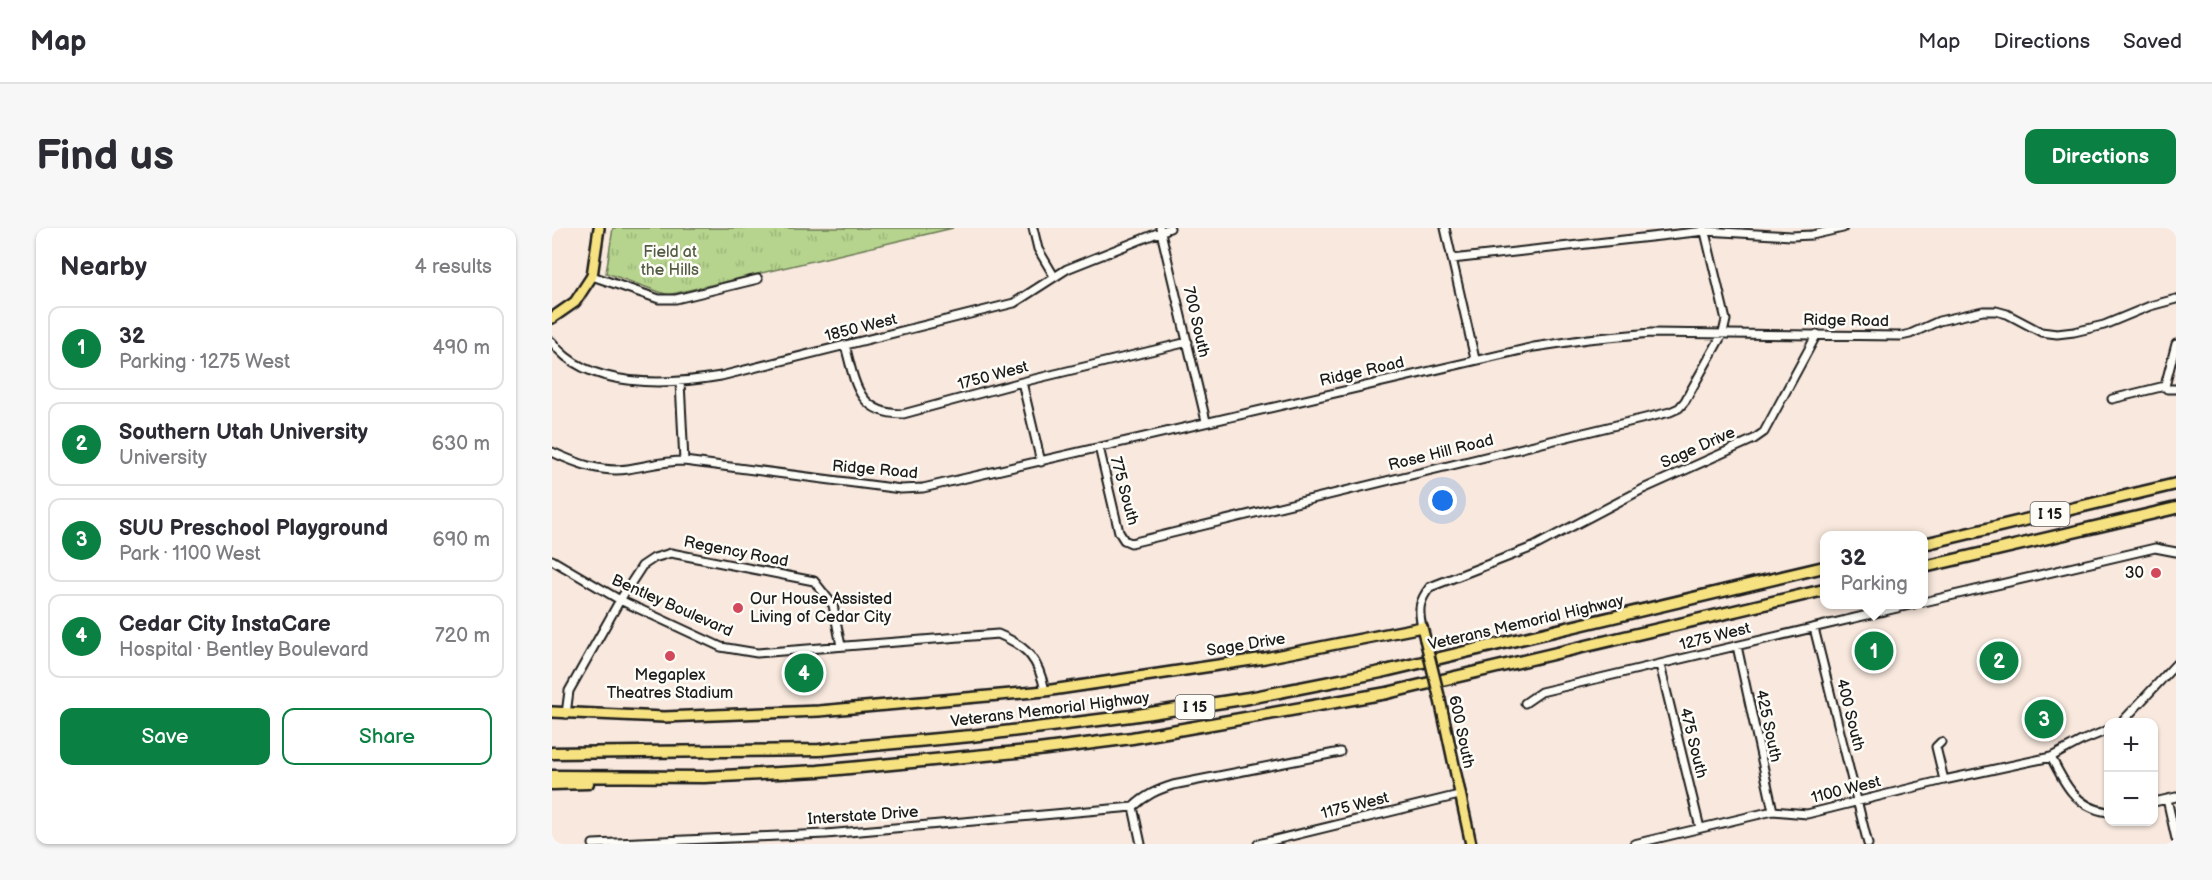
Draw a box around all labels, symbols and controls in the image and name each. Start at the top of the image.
text: Map [30,25,86,58]
text: Map [1918,29,1961,54]
text: Directions [1994,29,2090,54]
text: Saved [2123,29,2182,54]
button: Directions [2025,129,2176,184]
text: Find us [36,131,174,182]
park label: Field at the Hills [641,243,699,280]
text: Nearby [60,252,147,283]
text: 4 results [414,255,492,279]
street label: 700 South [1179,285,1213,359]
street label: 1850 West [823,310,899,346]
street label: Ridge Road [1803,311,1889,331]
text: 32 [119,323,145,350]
text: 1 [77,336,86,360]
text: 490 m [433,336,490,360]
text: Parking · 1275 West [119,350,290,374]
street label: Ridge Road [1318,353,1406,391]
street label: 1750 West [956,357,1030,395]
text: Southern Utah University [119,419,368,446]
street label: Sage Drive [1658,423,1739,473]
street label: Rose Hill Road [1386,431,1496,475]
text: 2 [76,432,87,456]
text: 630 m [432,432,490,456]
text: University [119,446,207,470]
street label: 775 South [1106,455,1142,527]
street label: Ridge Road [831,457,919,483]
your location [1428,486,1457,515]
road number: I 15 [2030,502,2070,526]
text: SUU Preschool Playground [119,515,388,542]
text: 3 [76,528,87,552]
text: 690 m [433,528,490,552]
popup [1820,531,1928,609]
street label: Regency Road [682,533,790,571]
text: Park · 1100 West [119,542,261,566]
text: 32 [1840,545,1866,572]
place label: 30 [2125,564,2144,583]
marker: 30 [2149,566,2163,580]
street label: Bentley Boulevard [609,571,735,641]
text: Parking [1840,572,1908,596]
place label: Our House Assisted Living of Cedar City [750,590,892,627]
street label: Veterans Memorial Highway [1426,591,1626,655]
marker: Our House Assisted Living of Cedar City [731,601,745,615]
text: Cedar City InstaCare [119,611,331,638]
street label: 1275 West [1678,619,1752,655]
text: 4 [76,624,87,648]
text: 720 m [435,624,490,648]
pin: 1 [1854,628,1894,674]
street label: Sage Drive [1205,629,1287,661]
text: Hospital · Bentley Boulevard [119,638,369,662]
pin: 2 [1980,638,2018,684]
marker: Megaplex Theatres Stadium [663,649,677,663]
pin: 4 [784,650,824,696]
place label: Megaplex Theatres Stadium [607,666,733,703]
street label: 400 South [1832,677,1868,753]
street label: Veterans Memorial Highway [949,688,1151,732]
street label: 425 South [1751,688,1785,764]
street label: 600 South [1444,694,1478,770]
road number: I 15 [1176,695,1214,719]
pin: 3 [2024,696,2064,742]
street label: 475 South [1675,706,1711,780]
button: Save [60,708,270,765]
button: Share [282,708,492,765]
map controls [2104,718,2158,826]
button: + [2104,718,2158,772]
street label: 1100 West [1809,772,1883,808]
button: − [2104,772,2158,826]
street label: 1175 West [1319,788,1391,824]
street label: Interstate Drive [807,803,920,829]

